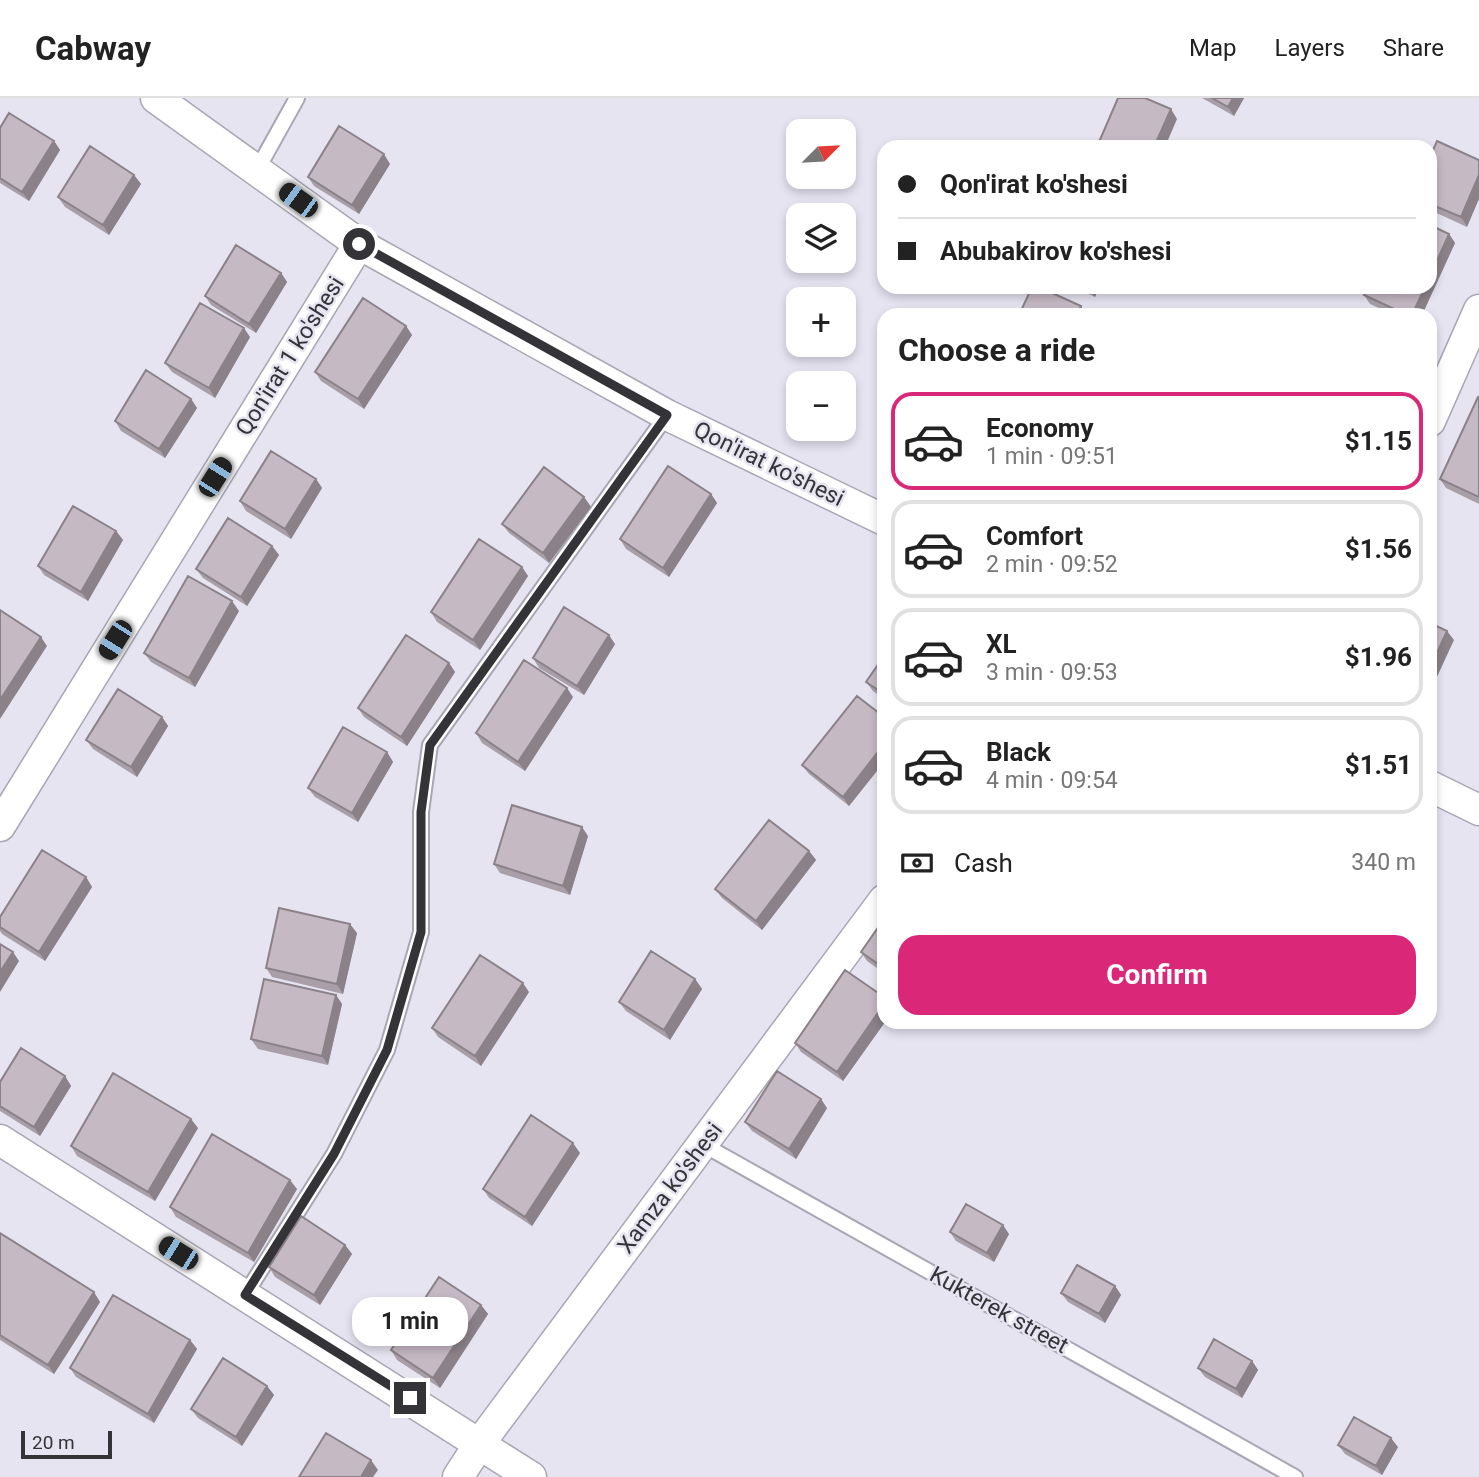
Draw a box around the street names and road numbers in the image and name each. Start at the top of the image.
street label: Qon'irat 1 ko'shesi [230,272,350,440]
street label: Qon'irat ko'shesi [689,416,849,512]
street label: Xamza ko'shesi [612,1117,728,1259]
street label: Kukterek street [925,1261,1073,1359]

